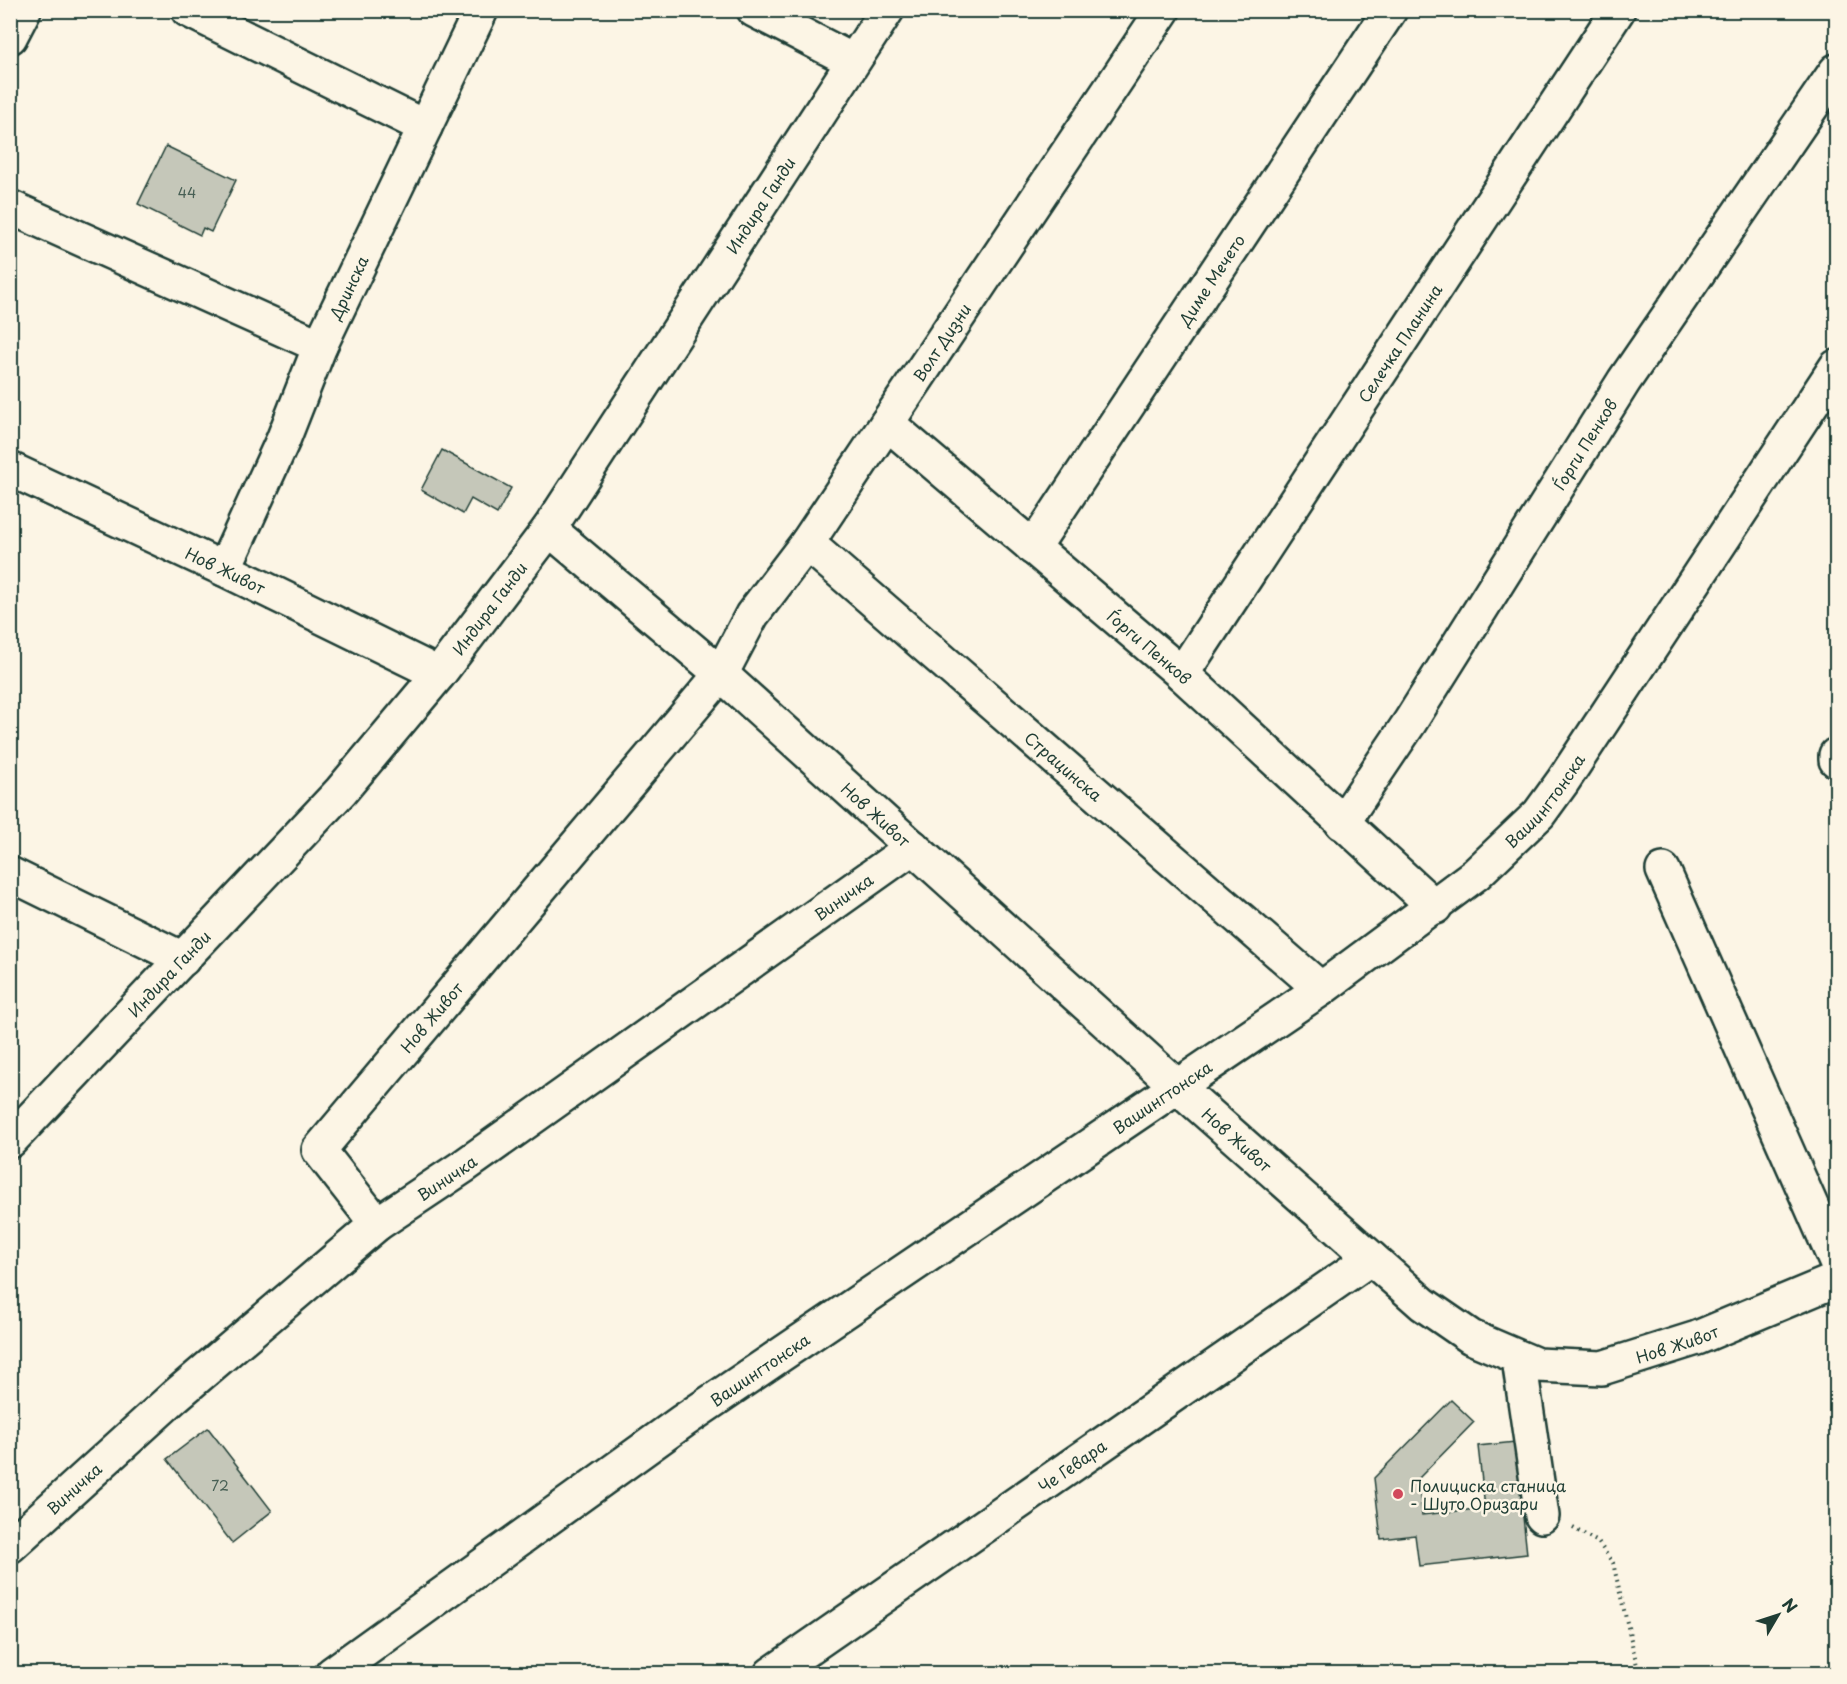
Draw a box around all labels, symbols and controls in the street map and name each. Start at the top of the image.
street label: Индира Ганди [720,152,800,258]
house number: 44 [178,182,196,203]
street label: Диме Мечето [1171,229,1250,331]
street label: Дринска [322,251,374,324]
street label: Селечка Планина [1352,279,1447,407]
street label: Волт Дизни [906,298,976,386]
street label: Ѓорги Пенков [1547,394,1622,494]
street label: Нов Живот [182,541,270,600]
street label: Индира Ганди [446,557,532,660]
street label: Ѓорги Пенков [1102,604,1197,689]
street label: Страцинска [1020,725,1108,806]
street label: Вашингтонска [1499,749,1590,853]
street label: Нов Живот [836,776,916,852]
street label: Виничка [809,867,878,926]
street label: Индира Ганди [122,925,216,1022]
street label: Нов Живот [394,976,468,1058]
street label: Вашингтонска [1107,1054,1216,1139]
street label: Нов Живот [1197,1102,1278,1177]
street label: Виничка [412,1149,481,1206]
street label: Нов Живот [1632,1318,1722,1369]
street label: Вашингтонска [705,1327,814,1412]
street label: Че Гевара [1033,1433,1111,1498]
street label: Виничка [41,1457,107,1520]
place label: Полициска станица - Шуто Оризари [1410,1473,1566,1515]
house number: 72 [211,1475,229,1496]
marker: Полициска станица - Шуто Оризари [1391,1487,1405,1501]
north arrow [1748,1585,1808,1645]
text: N [1777,1592,1804,1617]

